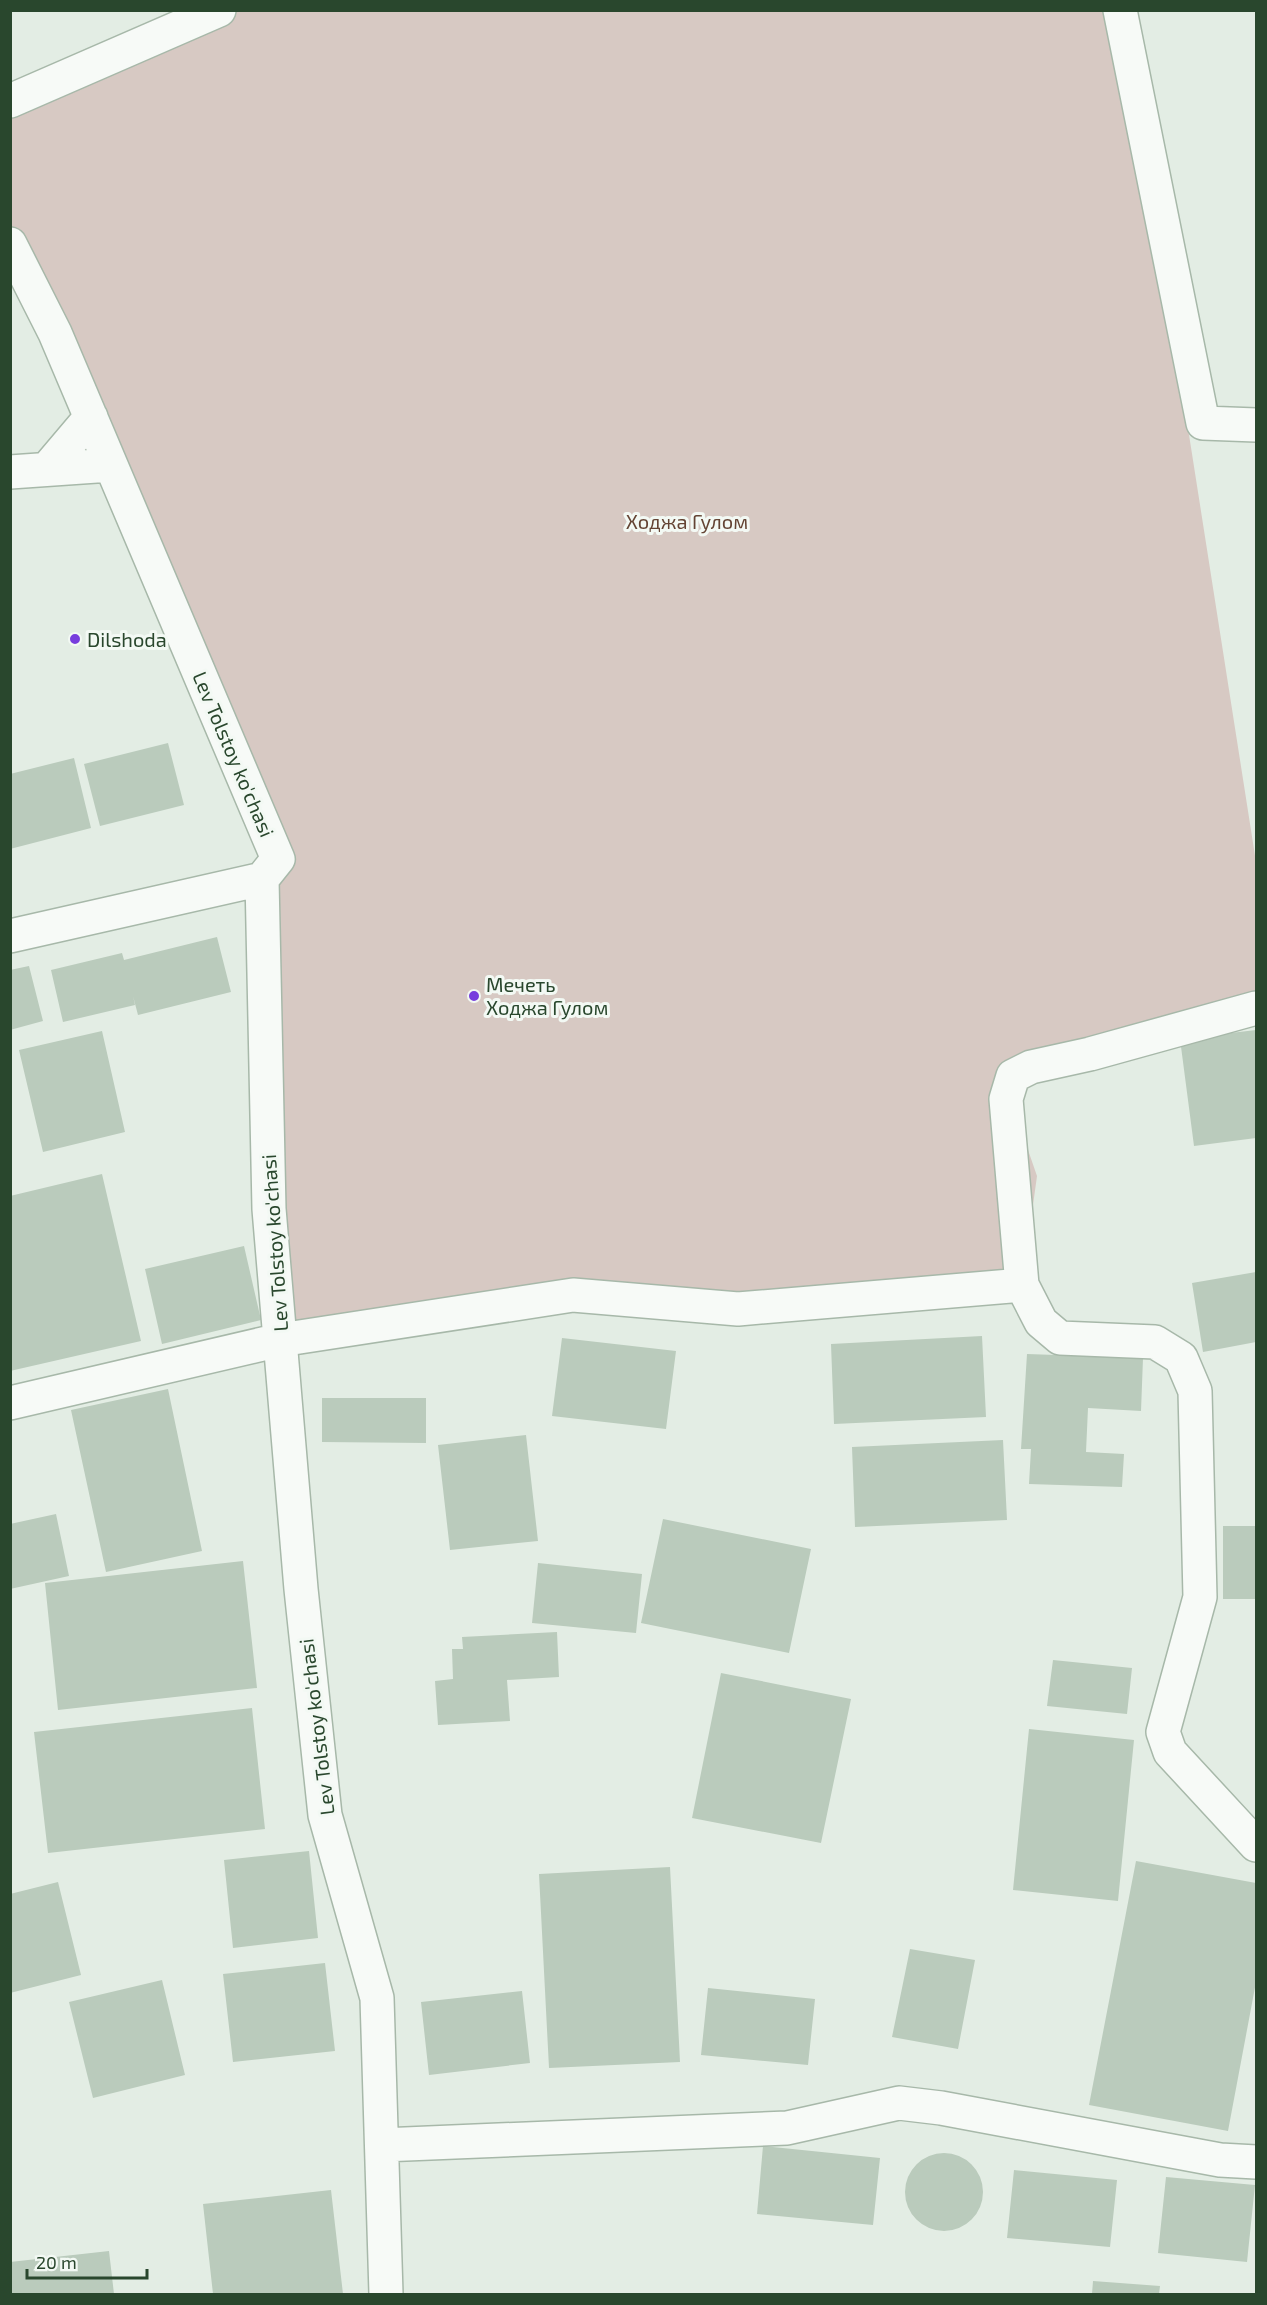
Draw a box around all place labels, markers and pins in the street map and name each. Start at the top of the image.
place label: Dilshoda [87,627,167,651]
marker: Dilshoda [68,632,82,646]
place label: Мечеть Ходжа Гулом [486,972,608,1020]
marker: Мечеть Ходжа Гулом [467,989,481,1003]

